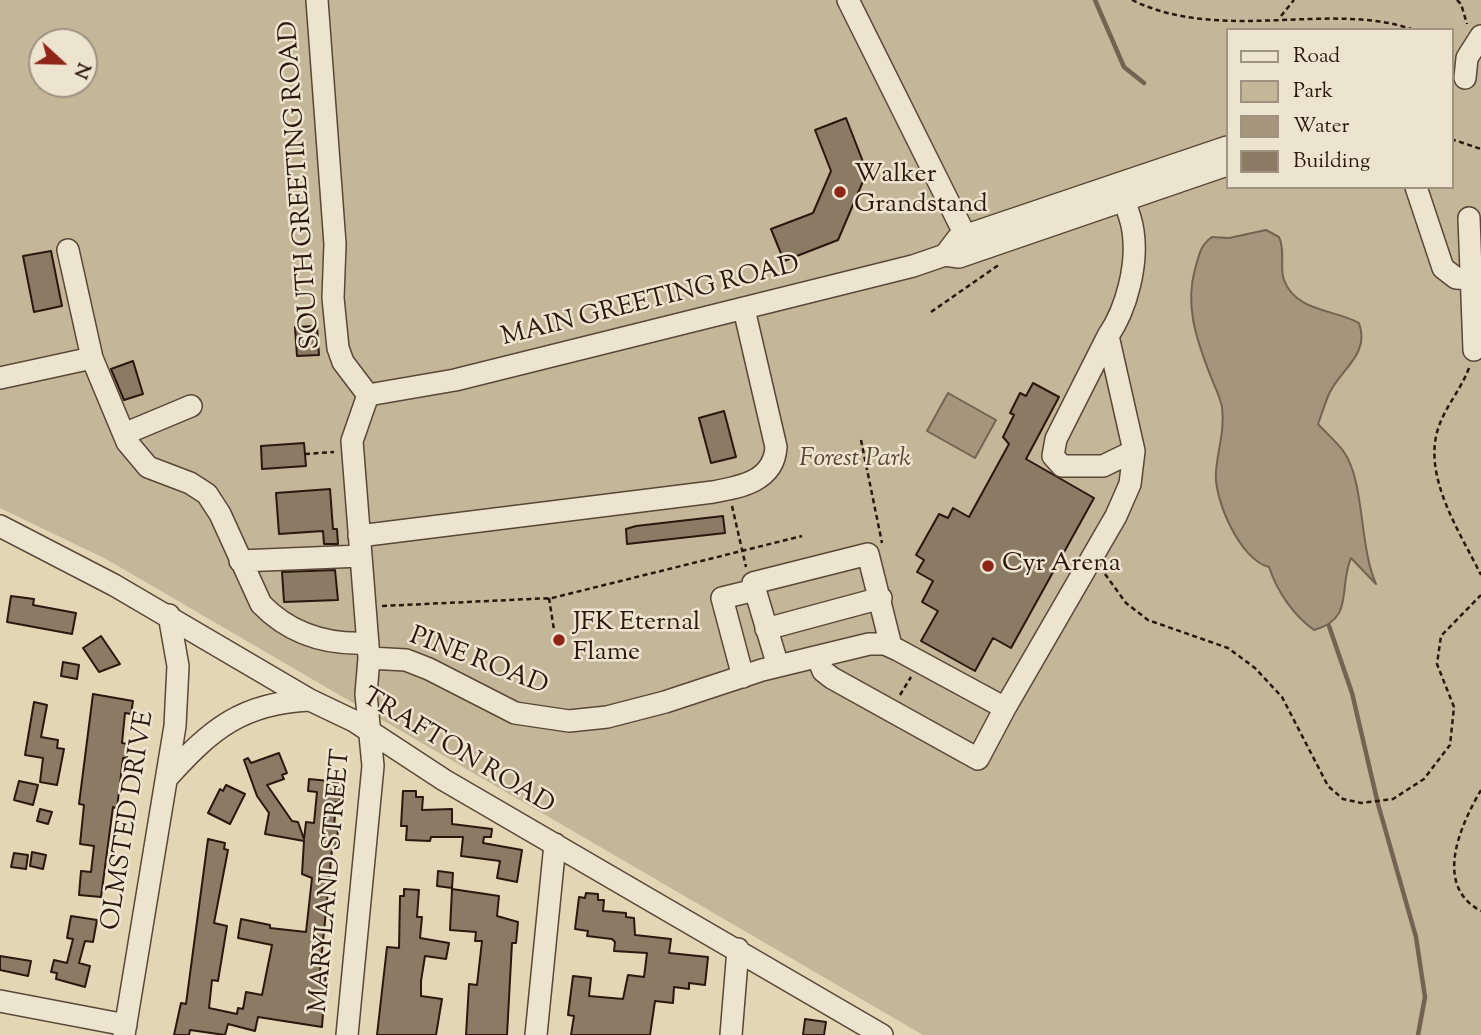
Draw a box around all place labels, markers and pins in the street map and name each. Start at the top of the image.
place label: Walker Grandstand [854,161,988,222]
marker: Walker Grandstand [832,184,848,200]
place label: Cyr Arena [1002,550,1121,582]
marker: Cyr Arena [980,558,996,574]
place label: JFK Eternal Flame [573,609,700,670]
marker: JFK Eternal Flame [551,632,567,648]

